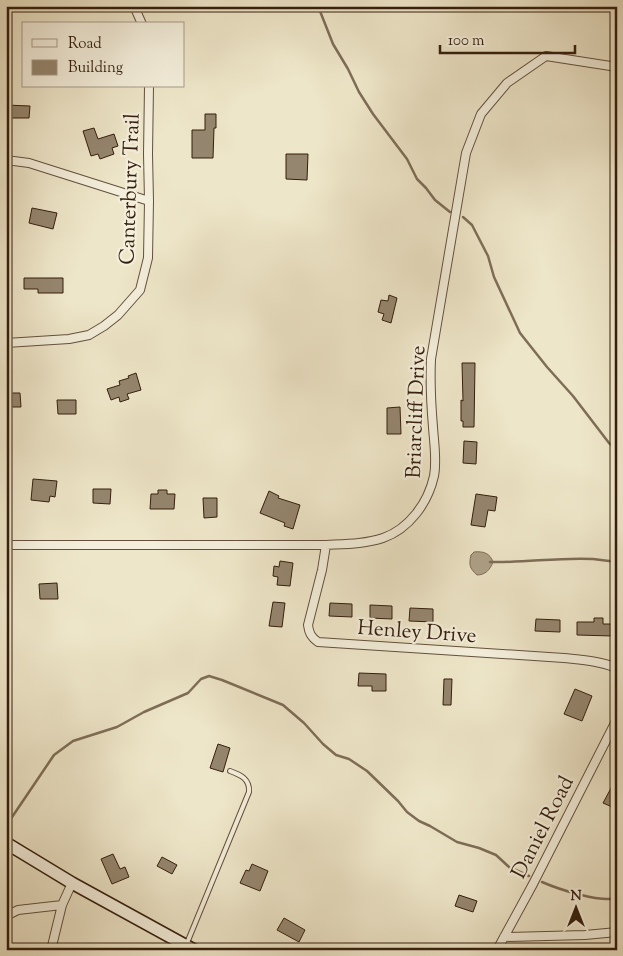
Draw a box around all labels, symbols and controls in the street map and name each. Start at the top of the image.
legend [22,22,185,88]
scale bar [440,22,576,54]
text: 100 m [448,31,485,52]
text: Road [68,34,102,55]
text: Building [68,58,123,79]
street label: Canterbury Trail [113,113,149,265]
street label: Briarcliff Drive [400,345,434,479]
street label: Henley Drive [356,614,477,652]
street label: Daniel Road [505,771,583,885]
north arrow [550,884,600,934]
text: N [570,887,582,907]

